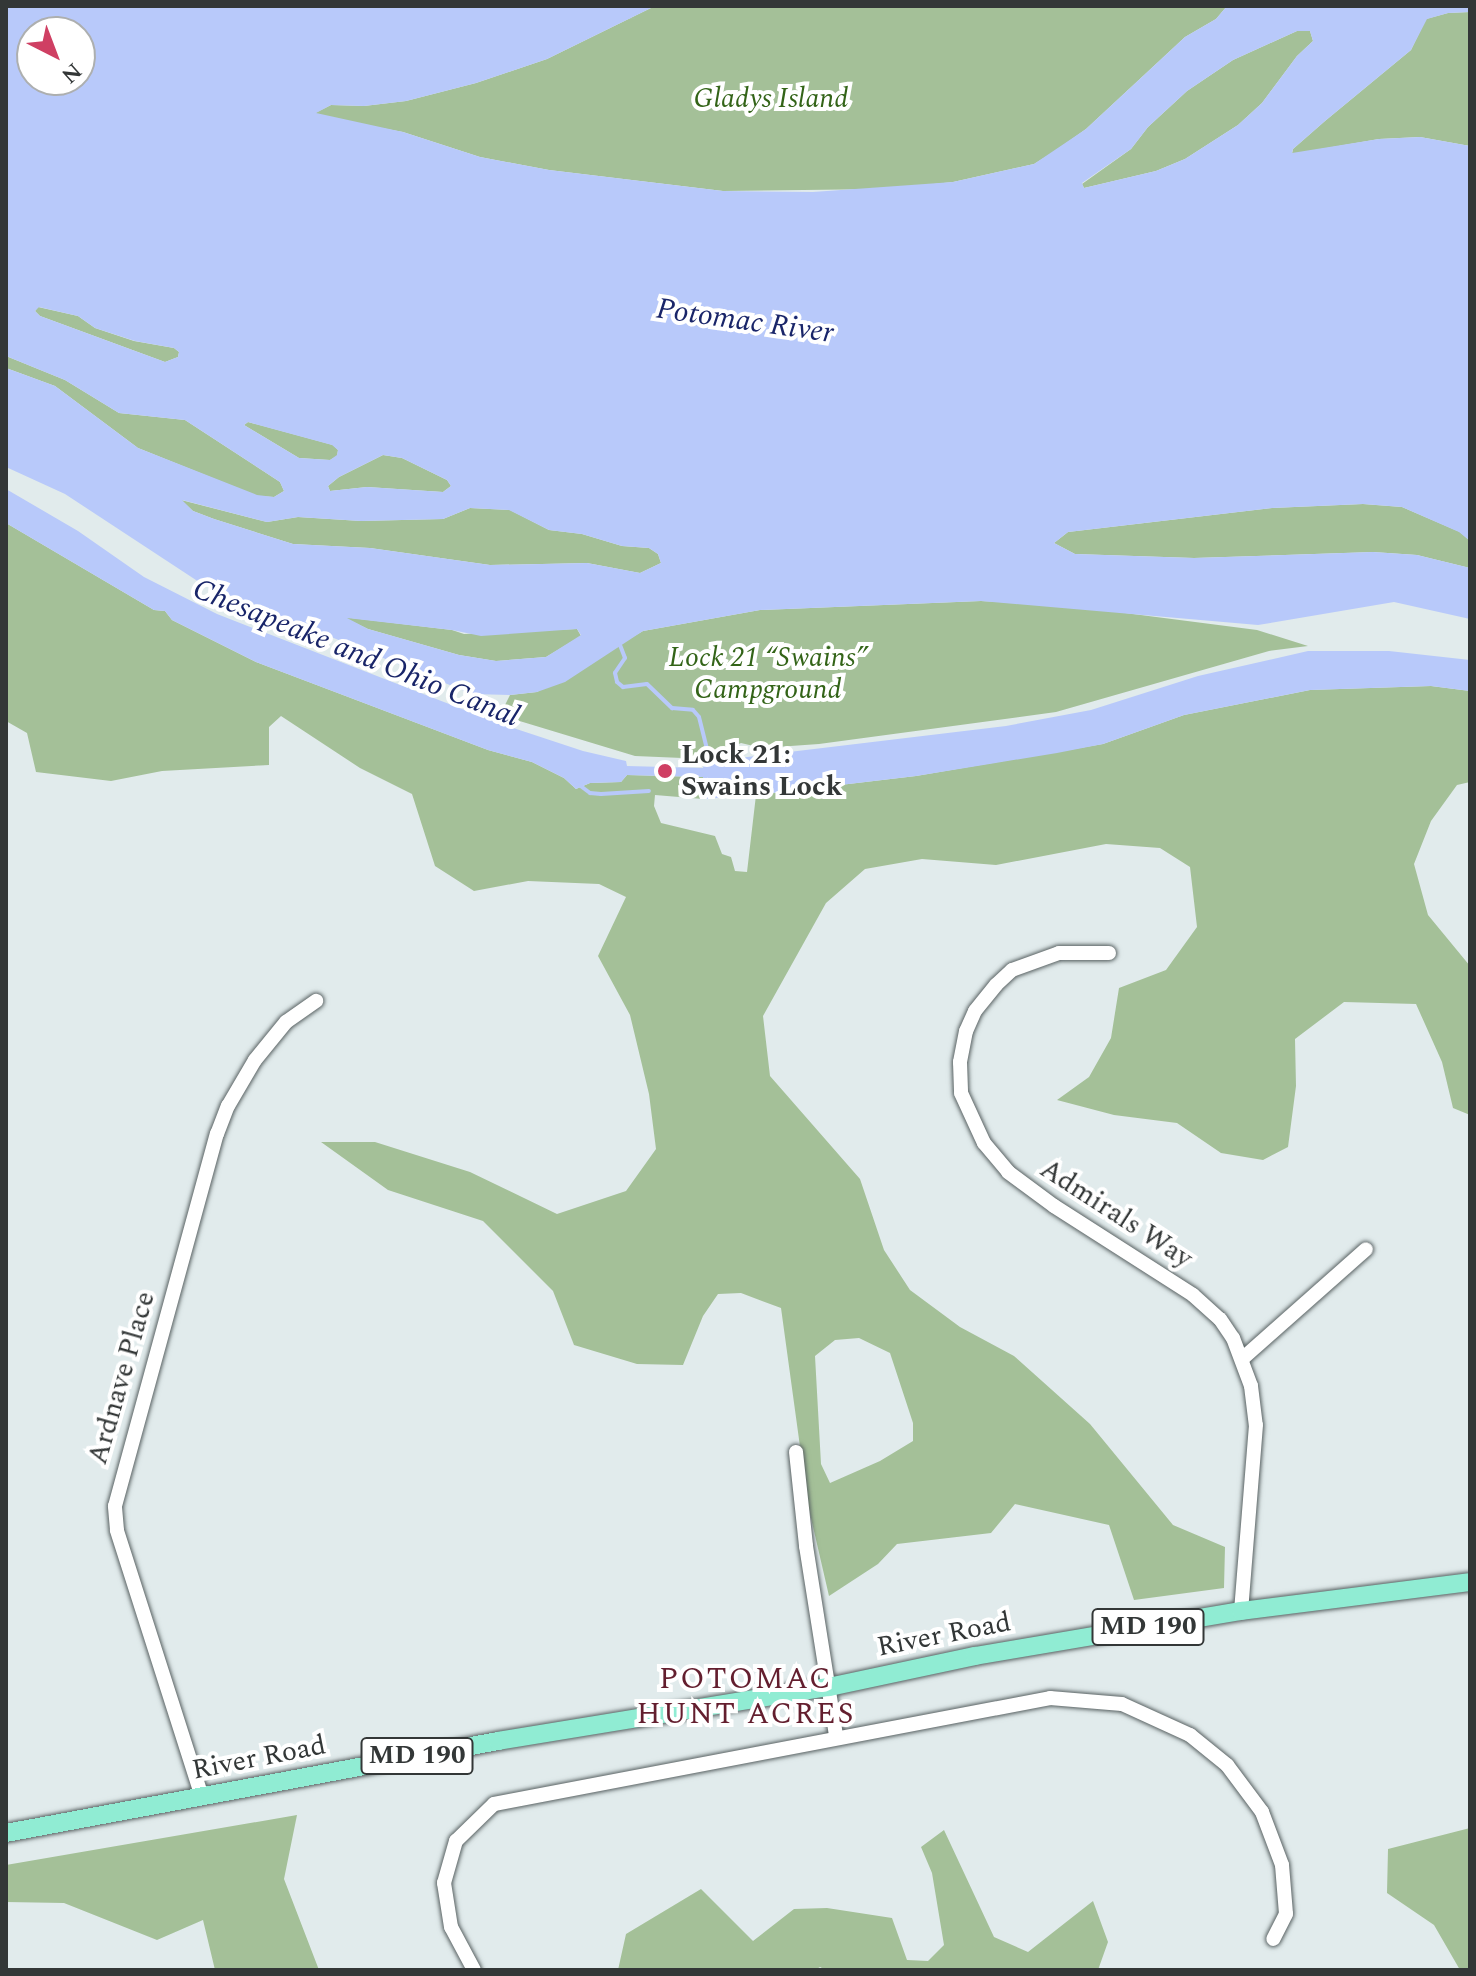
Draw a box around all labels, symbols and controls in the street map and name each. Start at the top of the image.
north arrow [16,16,96,96]
text: N [53,54,89,91]
park label: Gladys Island [694,82,848,116]
water label: Potomac River [654,291,836,351]
water label: Chesapeake and Ohio Canal [187,571,525,735]
park label: Lock 21 “Swains” Campground [669,641,867,707]
place label: Lock 21: Swains Lock [681,738,842,804]
marker: Lock 21: Swains Lock [656,762,674,780]
street label: Admirals Way [1033,1152,1199,1276]
street label: Ardnave Place [81,1288,163,1468]
road number: MD 190 [1090,1605,1206,1649]
street label: River Road [874,1606,1014,1664]
district label: POTOMAC HUNT ACRES [637,1661,855,1732]
street label: River Road [189,1729,329,1787]
road number: MD 190 [359,1734,475,1778]

